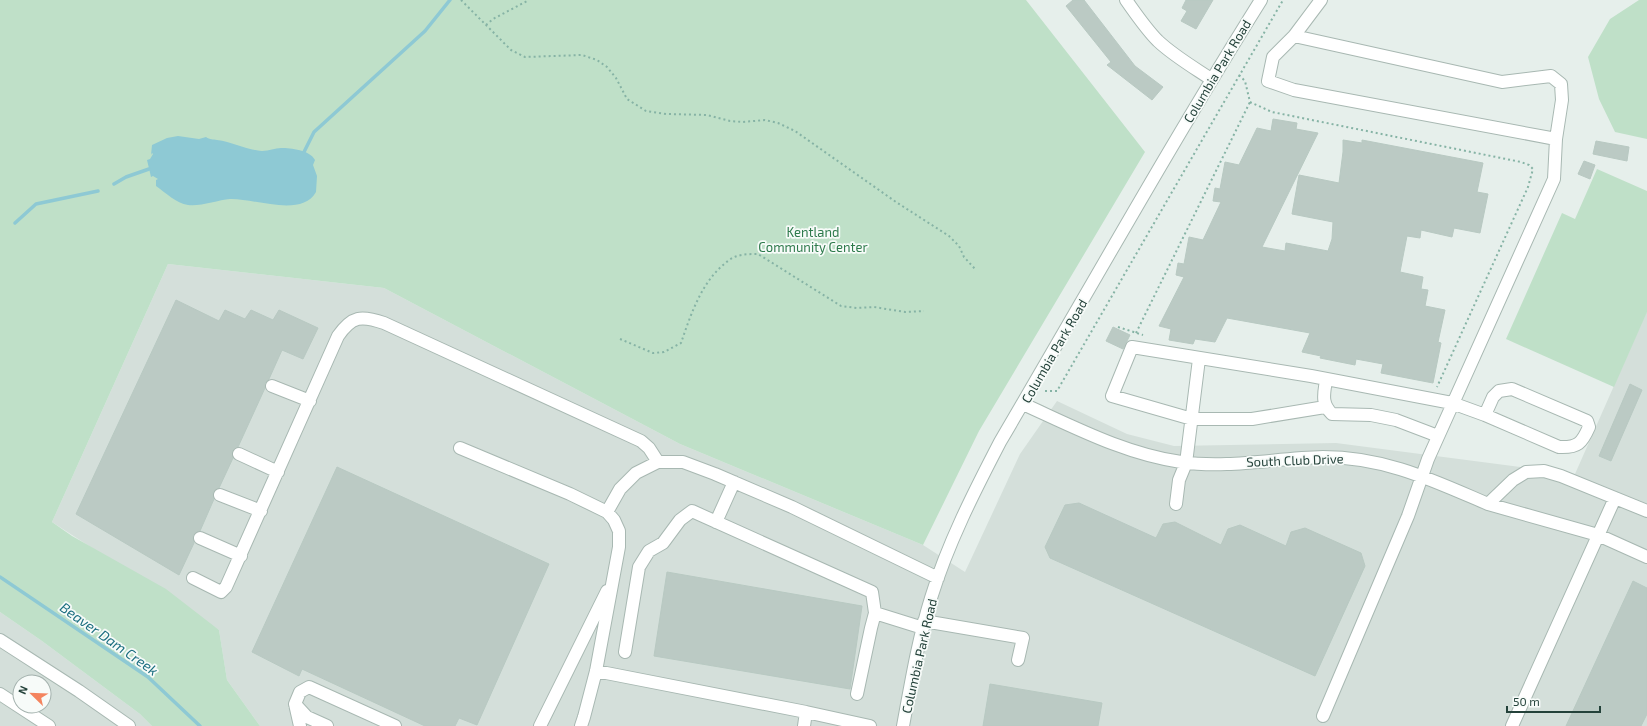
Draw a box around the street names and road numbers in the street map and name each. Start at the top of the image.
street label: Columbia Park Road [1180,17,1254,125]
street label: Columbia Park Road [1018,296,1090,406]
street label: South Club Drive [1246,450,1344,470]
street label: Columbia Park Road [898,597,940,715]

